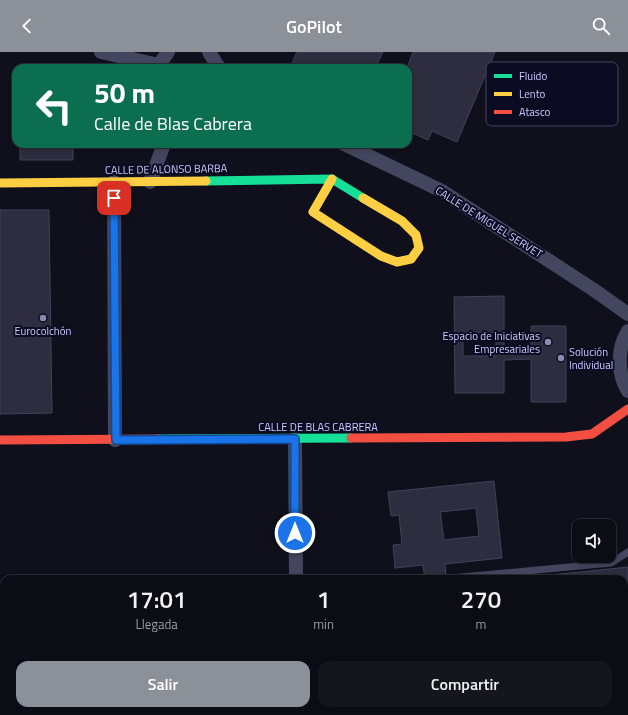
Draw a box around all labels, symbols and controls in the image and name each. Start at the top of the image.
text: GoPilot [286,13,342,40]
icon: back [16,15,38,37]
icon: search [590,15,612,37]
legend [486,62,618,126]
text: Fluido [519,68,547,84]
text: 50 m [94,71,155,114]
icon: left [28,80,80,132]
text: Lento [519,86,546,102]
text: Atasco [519,104,551,120]
text: Calle de Blas Cabrera [94,110,252,137]
street label: CALLE DE ALONSO BARBA [105,160,228,178]
pin [97,181,131,215]
street label: CALLE DE MIGUEL SERVET [432,182,546,262]
icon: arrive [103,187,125,209]
marker: Eurocolchón [38,313,48,323]
place label: Eurocolchón [15,323,72,339]
place label: Espacio de Iniciativas Empresariales [442,328,540,357]
marker: Espacio de Iniciativas Empresariales [543,337,553,347]
place label: Solución Individual [569,344,613,373]
marker: Solución Individual [556,353,566,363]
street label: CALLE DE BLAS CABRERA [258,419,378,435]
position arrow [274,512,316,554]
map controls [572,519,616,563]
button: sound [572,519,616,563]
text: 17:01 [127,581,186,617]
text: 1 [317,581,330,617]
text: 270 [461,581,501,617]
text: Llegada [135,614,178,634]
text: min [313,614,334,634]
text: m [476,614,486,634]
button: Salir [16,661,310,707]
button: Compartir [318,661,612,707]

